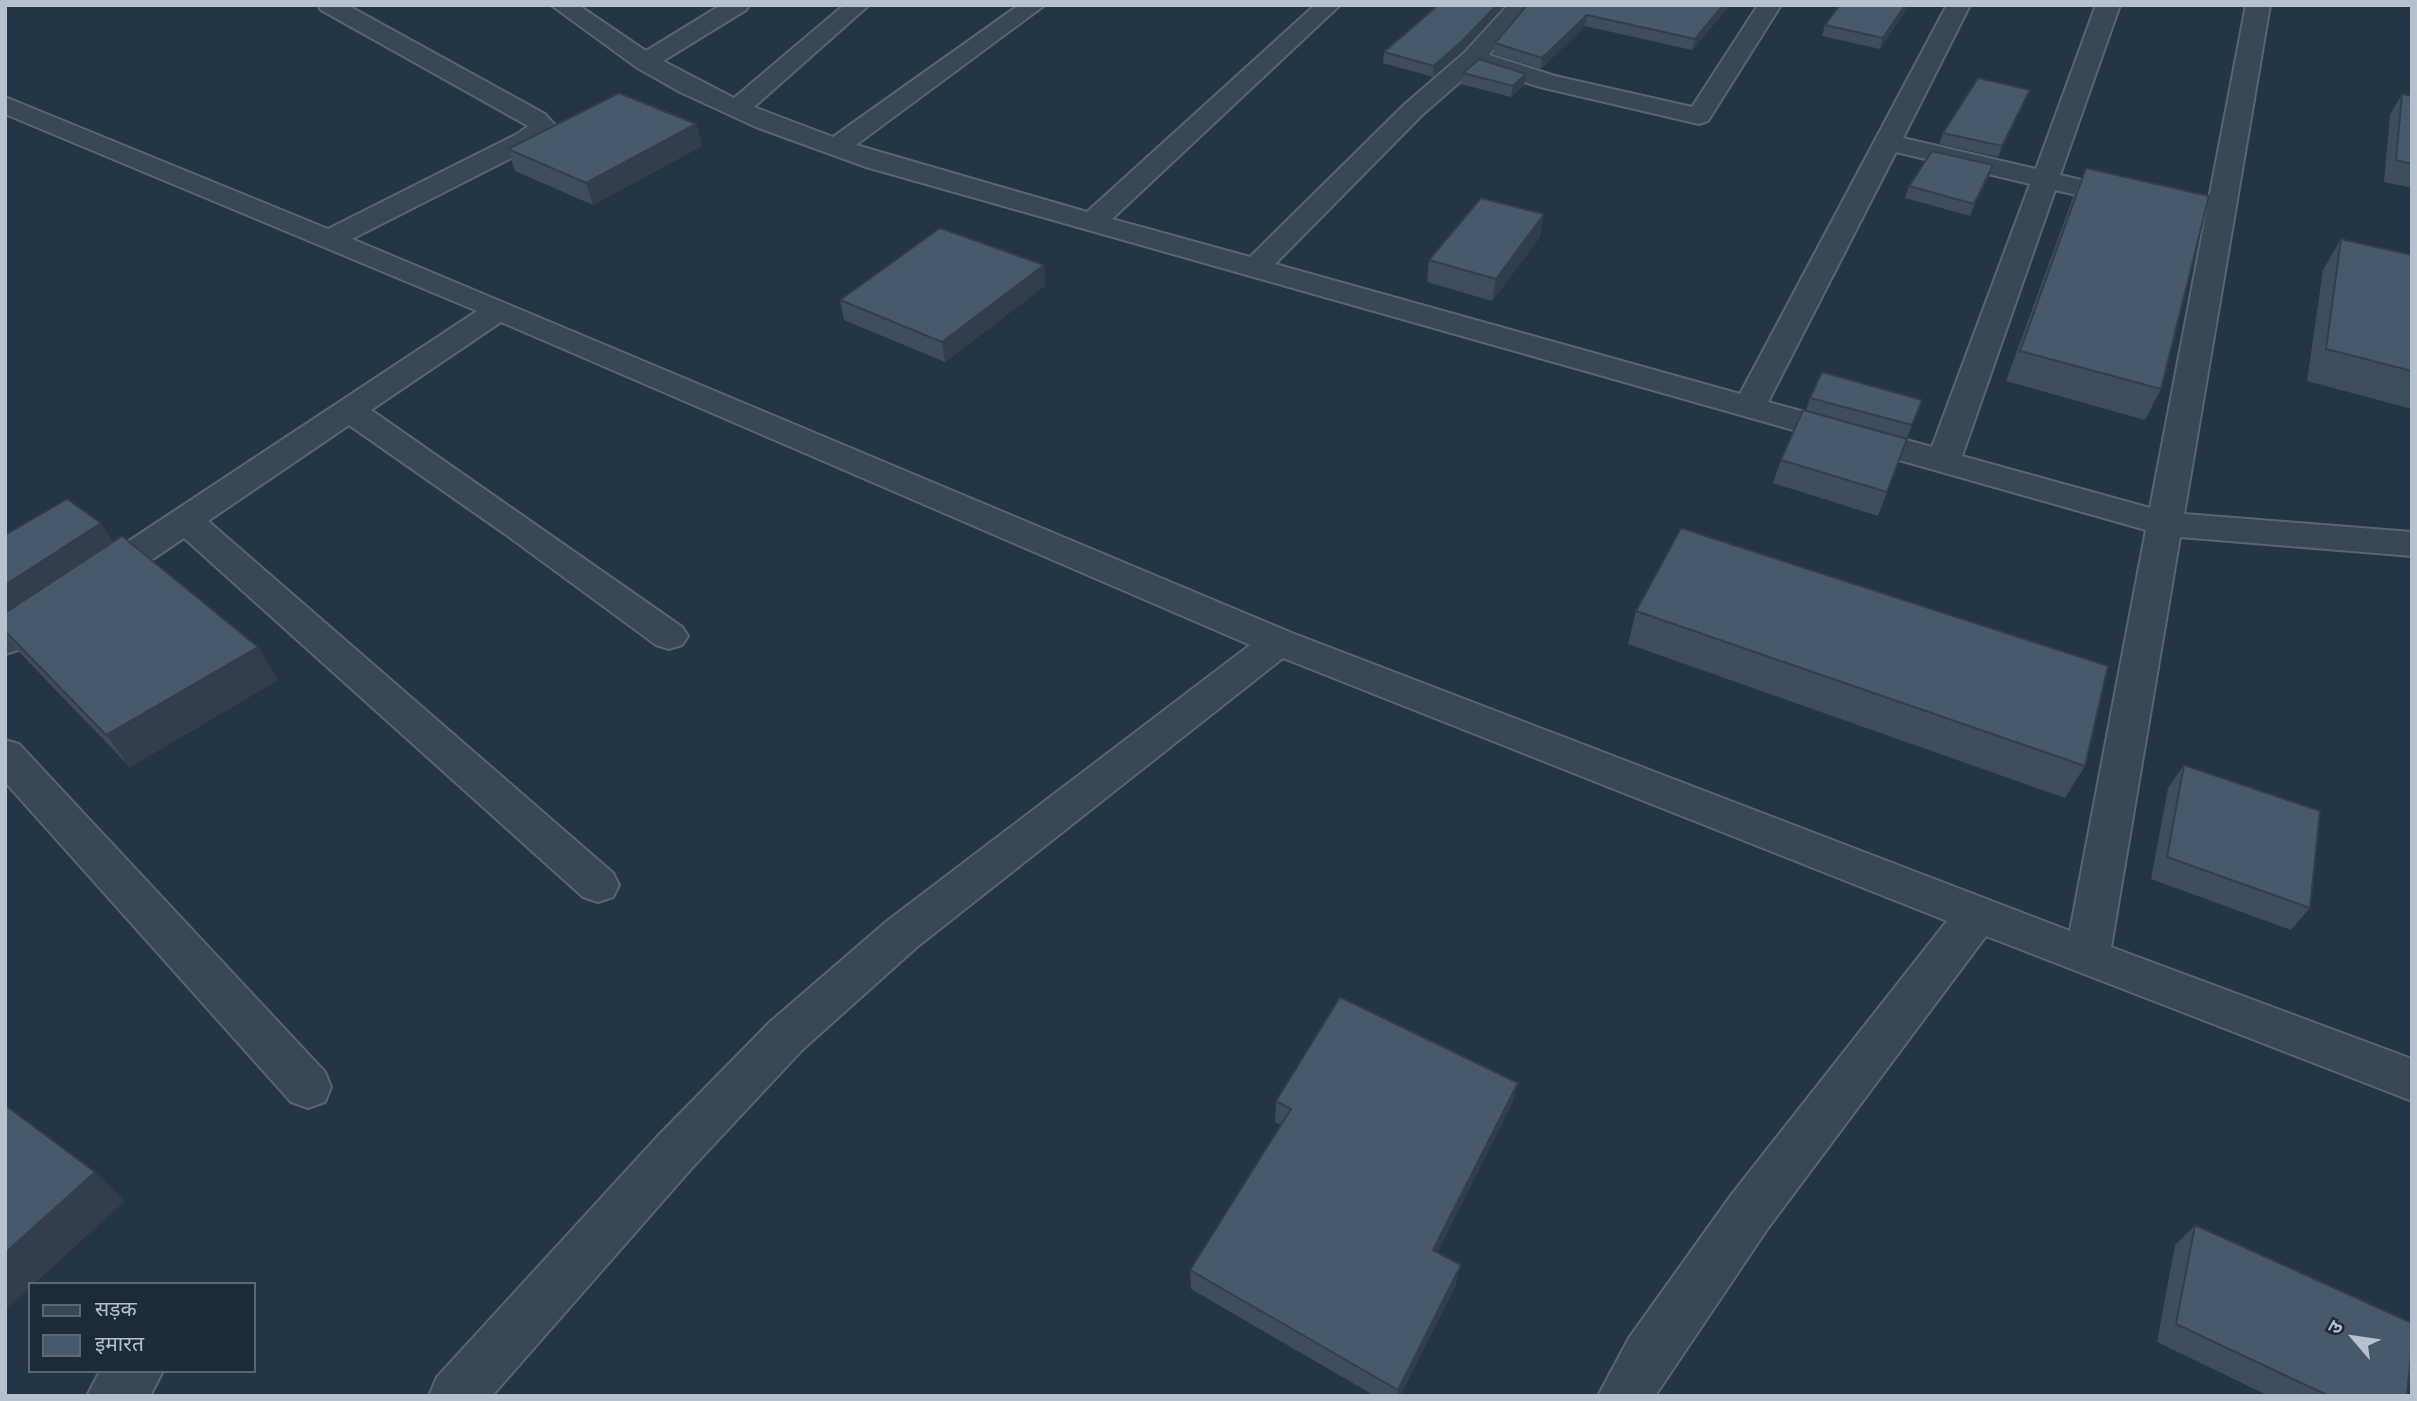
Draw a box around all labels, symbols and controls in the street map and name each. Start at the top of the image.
legend [28,1282,256,1373]
text: सड़क [95,1296,137,1321]
north arrow [2319,1303,2389,1373]
text: उ [2322,1317,2348,1338]
text: इमारत [95,1331,144,1356]

